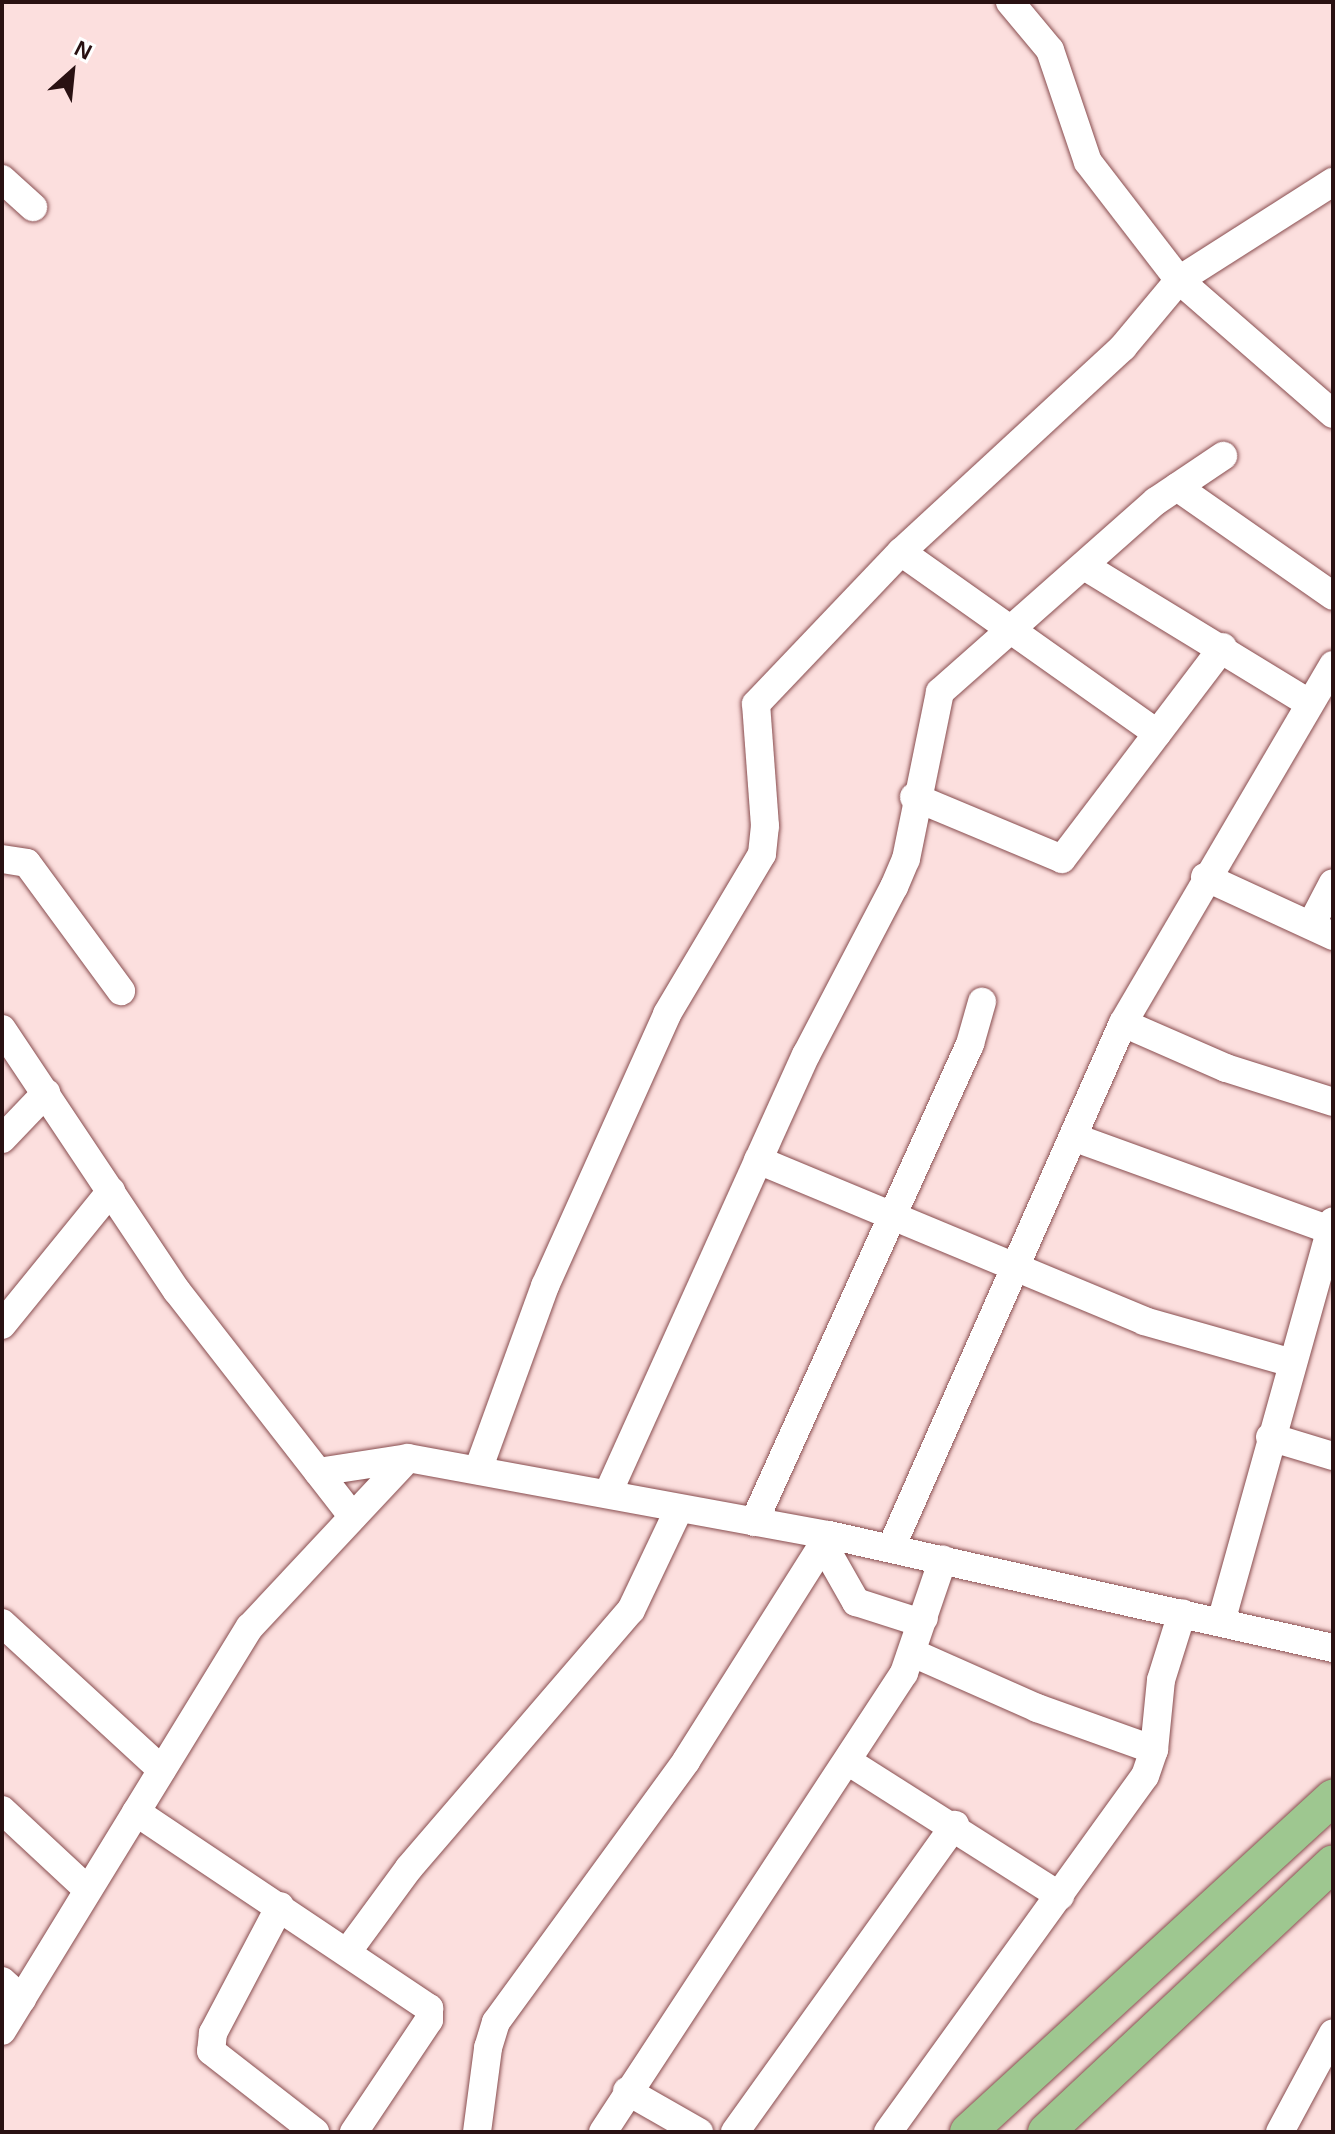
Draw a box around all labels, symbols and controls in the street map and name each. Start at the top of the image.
north arrow [32,32,112,112]
text: N [70,35,96,65]

